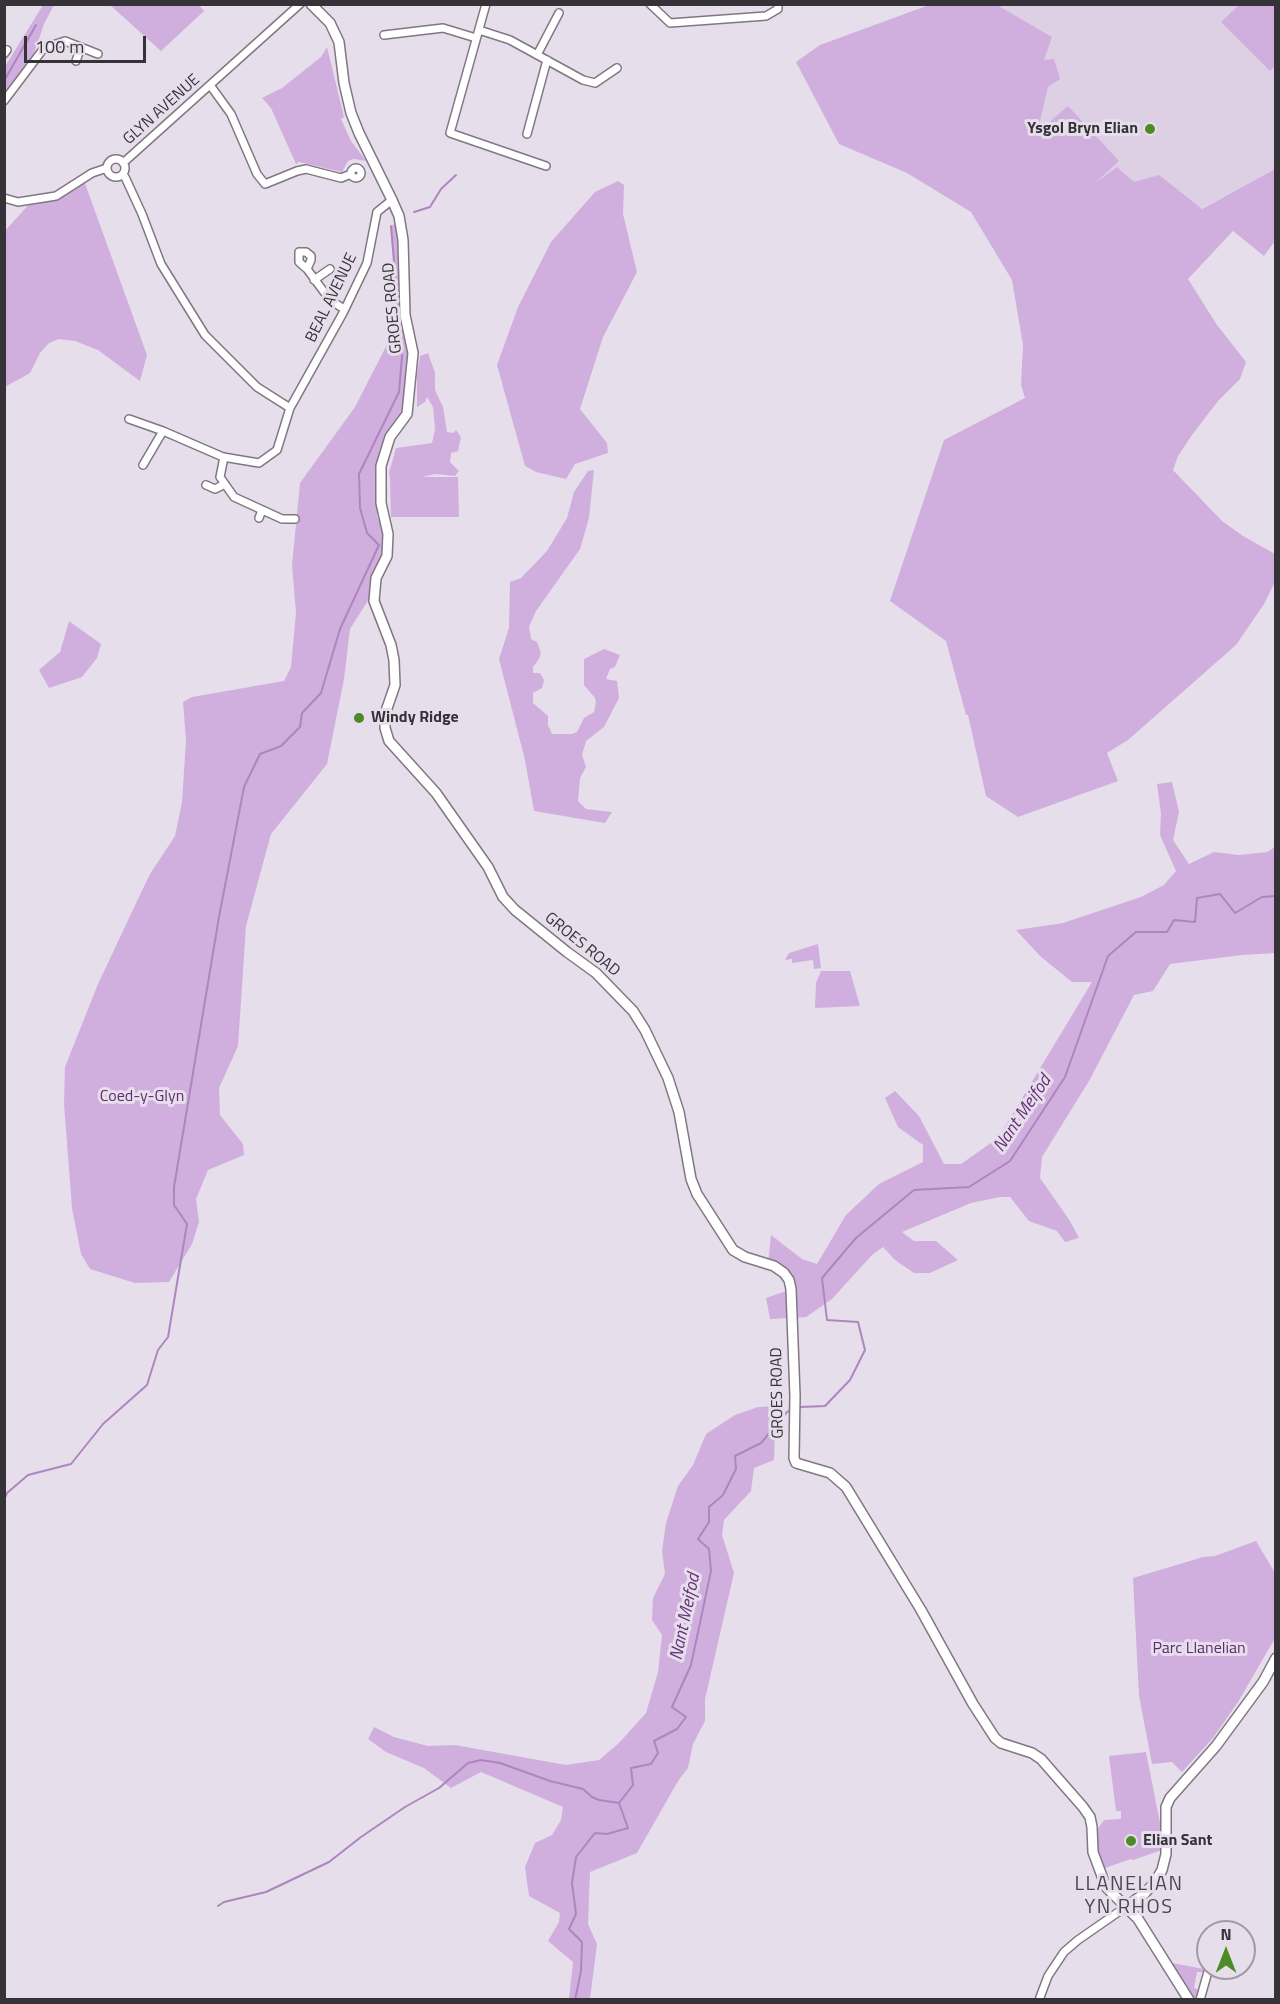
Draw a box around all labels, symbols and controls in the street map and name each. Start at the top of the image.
scale bar [27,24,148,62]
text: 100 m [35,33,84,60]
street label: GLYN AVENUE [120,71,204,149]
place label: Ysgol Bryn Elian [1027,119,1138,139]
marker: Ysgol Bryn Elian [1143,122,1157,136]
street label: BEAL AVENUE [302,250,362,346]
street label: GROES ROAD [379,262,407,354]
place label: Windy Ridge [371,708,459,728]
marker: Windy Ridge [352,711,366,725]
street label: GROES ROAD [540,909,624,981]
water label: Nant Meifod [989,1071,1057,1157]
park label: Coed-y-Glyn [100,1087,184,1107]
street label: GROES ROAD [768,1347,788,1439]
water label: Nant Meifod [666,1572,706,1662]
park label: Parc Llanelian [1152,1639,1246,1659]
place label: Elian Sant [1143,1831,1212,1851]
marker: Elian Sant [1124,1834,1138,1848]
district label: LLANELIAN YN RHOS [1074,1873,1184,1920]
north arrow [1196,1920,1256,1980]
text: N [1220,1922,1232,1946]

